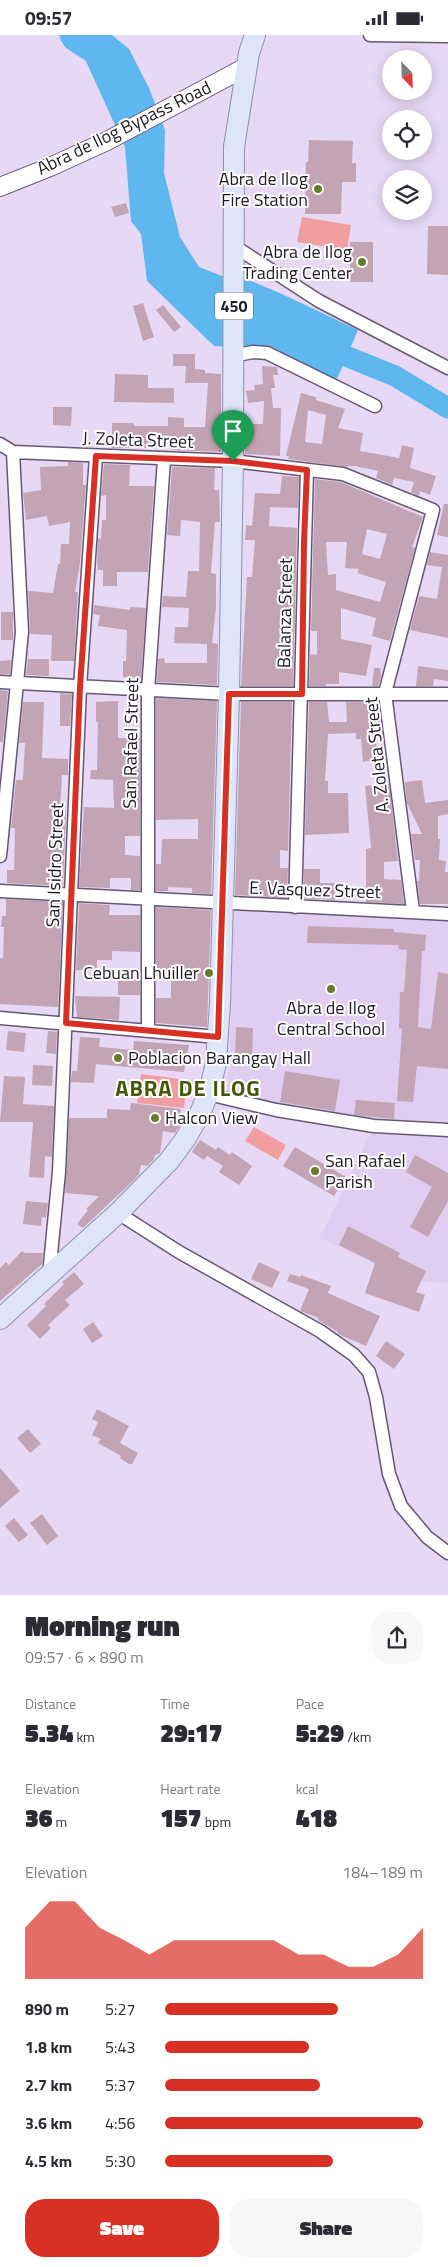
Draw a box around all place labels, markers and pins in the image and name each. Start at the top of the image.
place label: Abra de Ilog Fire Station [219,165,308,213]
marker: Abra de Ilog Fire Station [312,183,324,195]
place label: Abra de Ilog Trading Center [243,238,352,286]
marker: Abra de Ilog Trading Center [356,256,368,268]
pin [212,410,254,461]
place label: Cebuan Lhuiller [83,959,199,986]
marker: Cebuan Lhuiller [203,967,215,979]
marker: Abra de Ilog Central School [325,983,337,995]
place label: Abra de Ilog Central School [277,994,385,1042]
place label: Poblacion Barangay Hall [128,1044,311,1071]
marker: Poblacion Barangay Hall [112,1052,124,1064]
place label: Halcon View [165,1104,259,1131]
marker: Halcon View [149,1112,161,1124]
place label: San Rafael Parish [325,1147,406,1195]
marker: San Rafael Parish [309,1165,321,1177]

